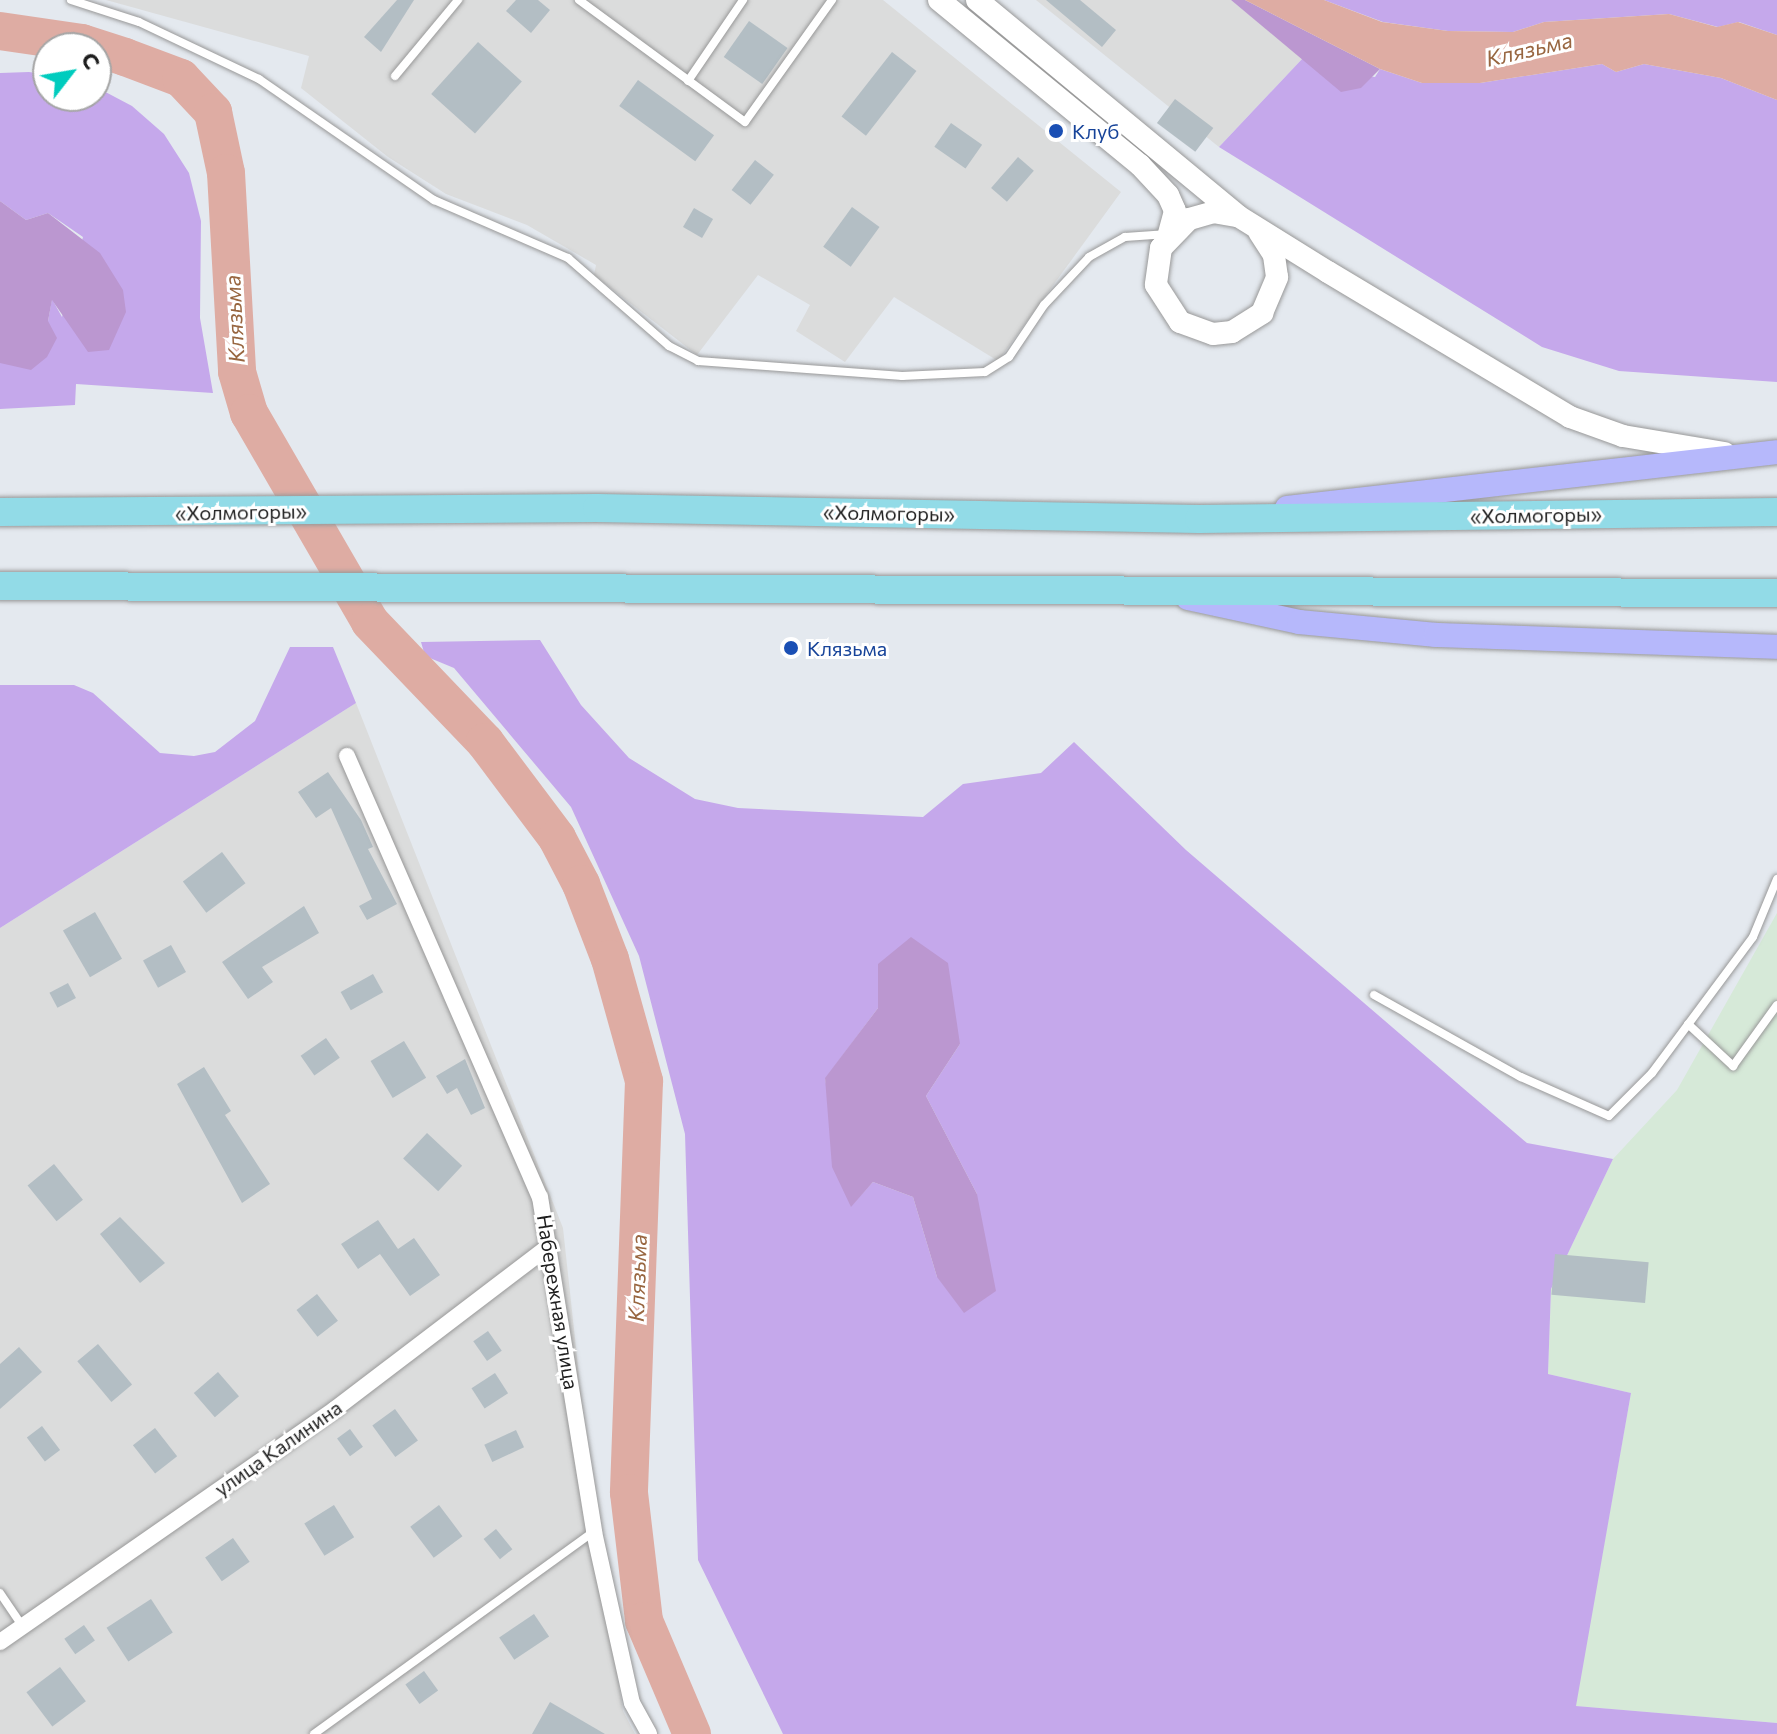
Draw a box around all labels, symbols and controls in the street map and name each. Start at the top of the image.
water label: Клязьма [1483,26,1575,72]
north arrow [32,32,112,112]
text: С [76,47,107,74]
place label: Клуб [1072,119,1119,143]
marker: Клуб [1047,122,1065,140]
water label: Клязьма [219,274,249,364]
street label: «Холмогоры» [175,499,307,525]
street label: «Холмогоры» [823,500,955,526]
street label: «Холмогоры» [1470,502,1602,528]
place label: Клязьма [807,636,887,660]
marker: Клязьма [782,639,800,657]
street label: Набережная улица [532,1213,584,1391]
water label: Клязьма [622,1234,652,1322]
street label: улица Калинина [210,1395,346,1501]

